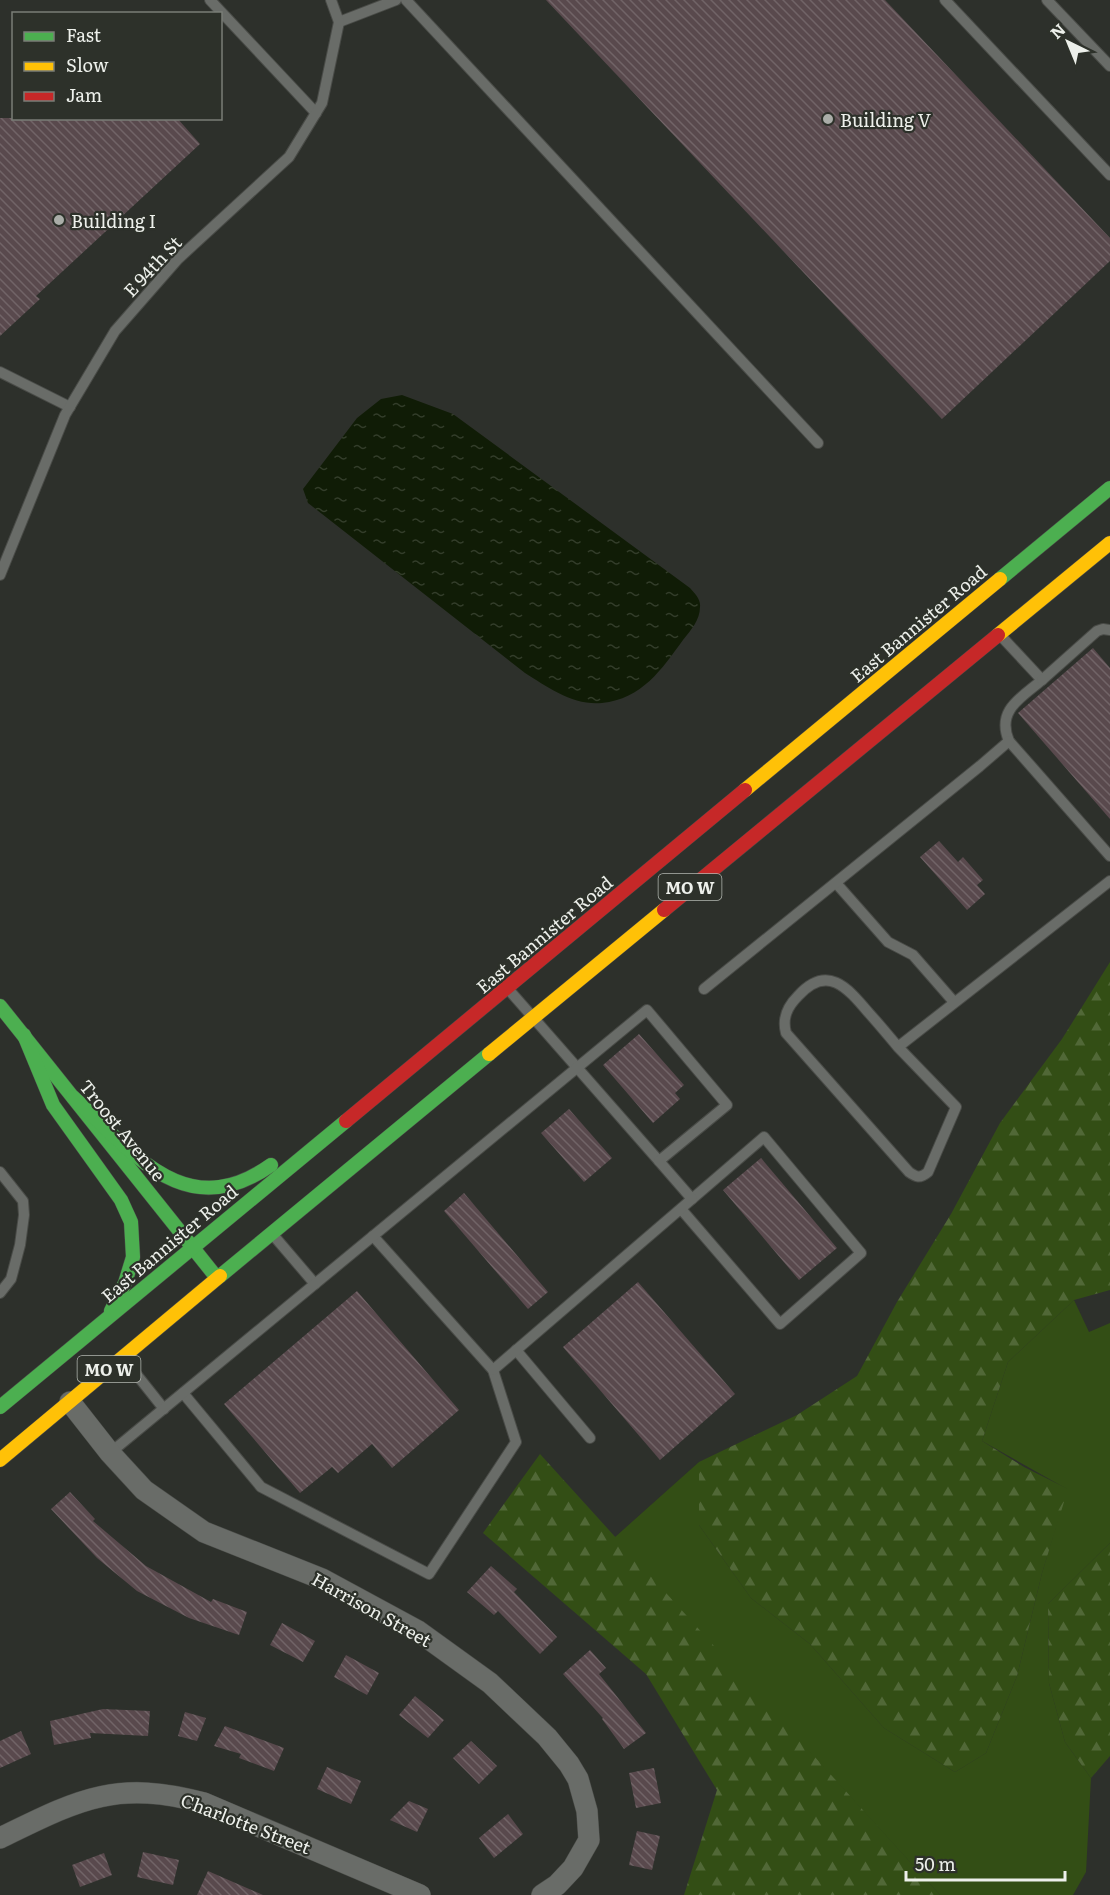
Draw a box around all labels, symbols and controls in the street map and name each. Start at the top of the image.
legend [12,12,222,120]
north arrow [1038,12,1098,72]
text: N [1044,17,1070,44]
text: Fast [66,21,102,48]
text: Slow [66,51,109,78]
text: Jam [66,81,102,108]
place label: Building V [840,106,931,133]
marker: Building V [821,112,835,126]
place label: Building I [71,207,156,234]
marker: Building I [52,213,66,227]
street label: E 94th St [117,229,188,303]
street label: East Bannister Road [844,558,992,688]
street label: East Bannister Road [470,869,618,999]
road number: MO W [658,874,722,900]
street label: Troost Avenue [73,1073,173,1187]
street label: East Bannister Road [95,1178,243,1308]
road number: MO W [78,1356,140,1382]
street label: Harrison Street [307,1565,437,1653]
street label: Charlotte Street [177,1786,315,1860]
scale bar [906,1844,1065,1882]
text: 50 m [915,1850,956,1877]

